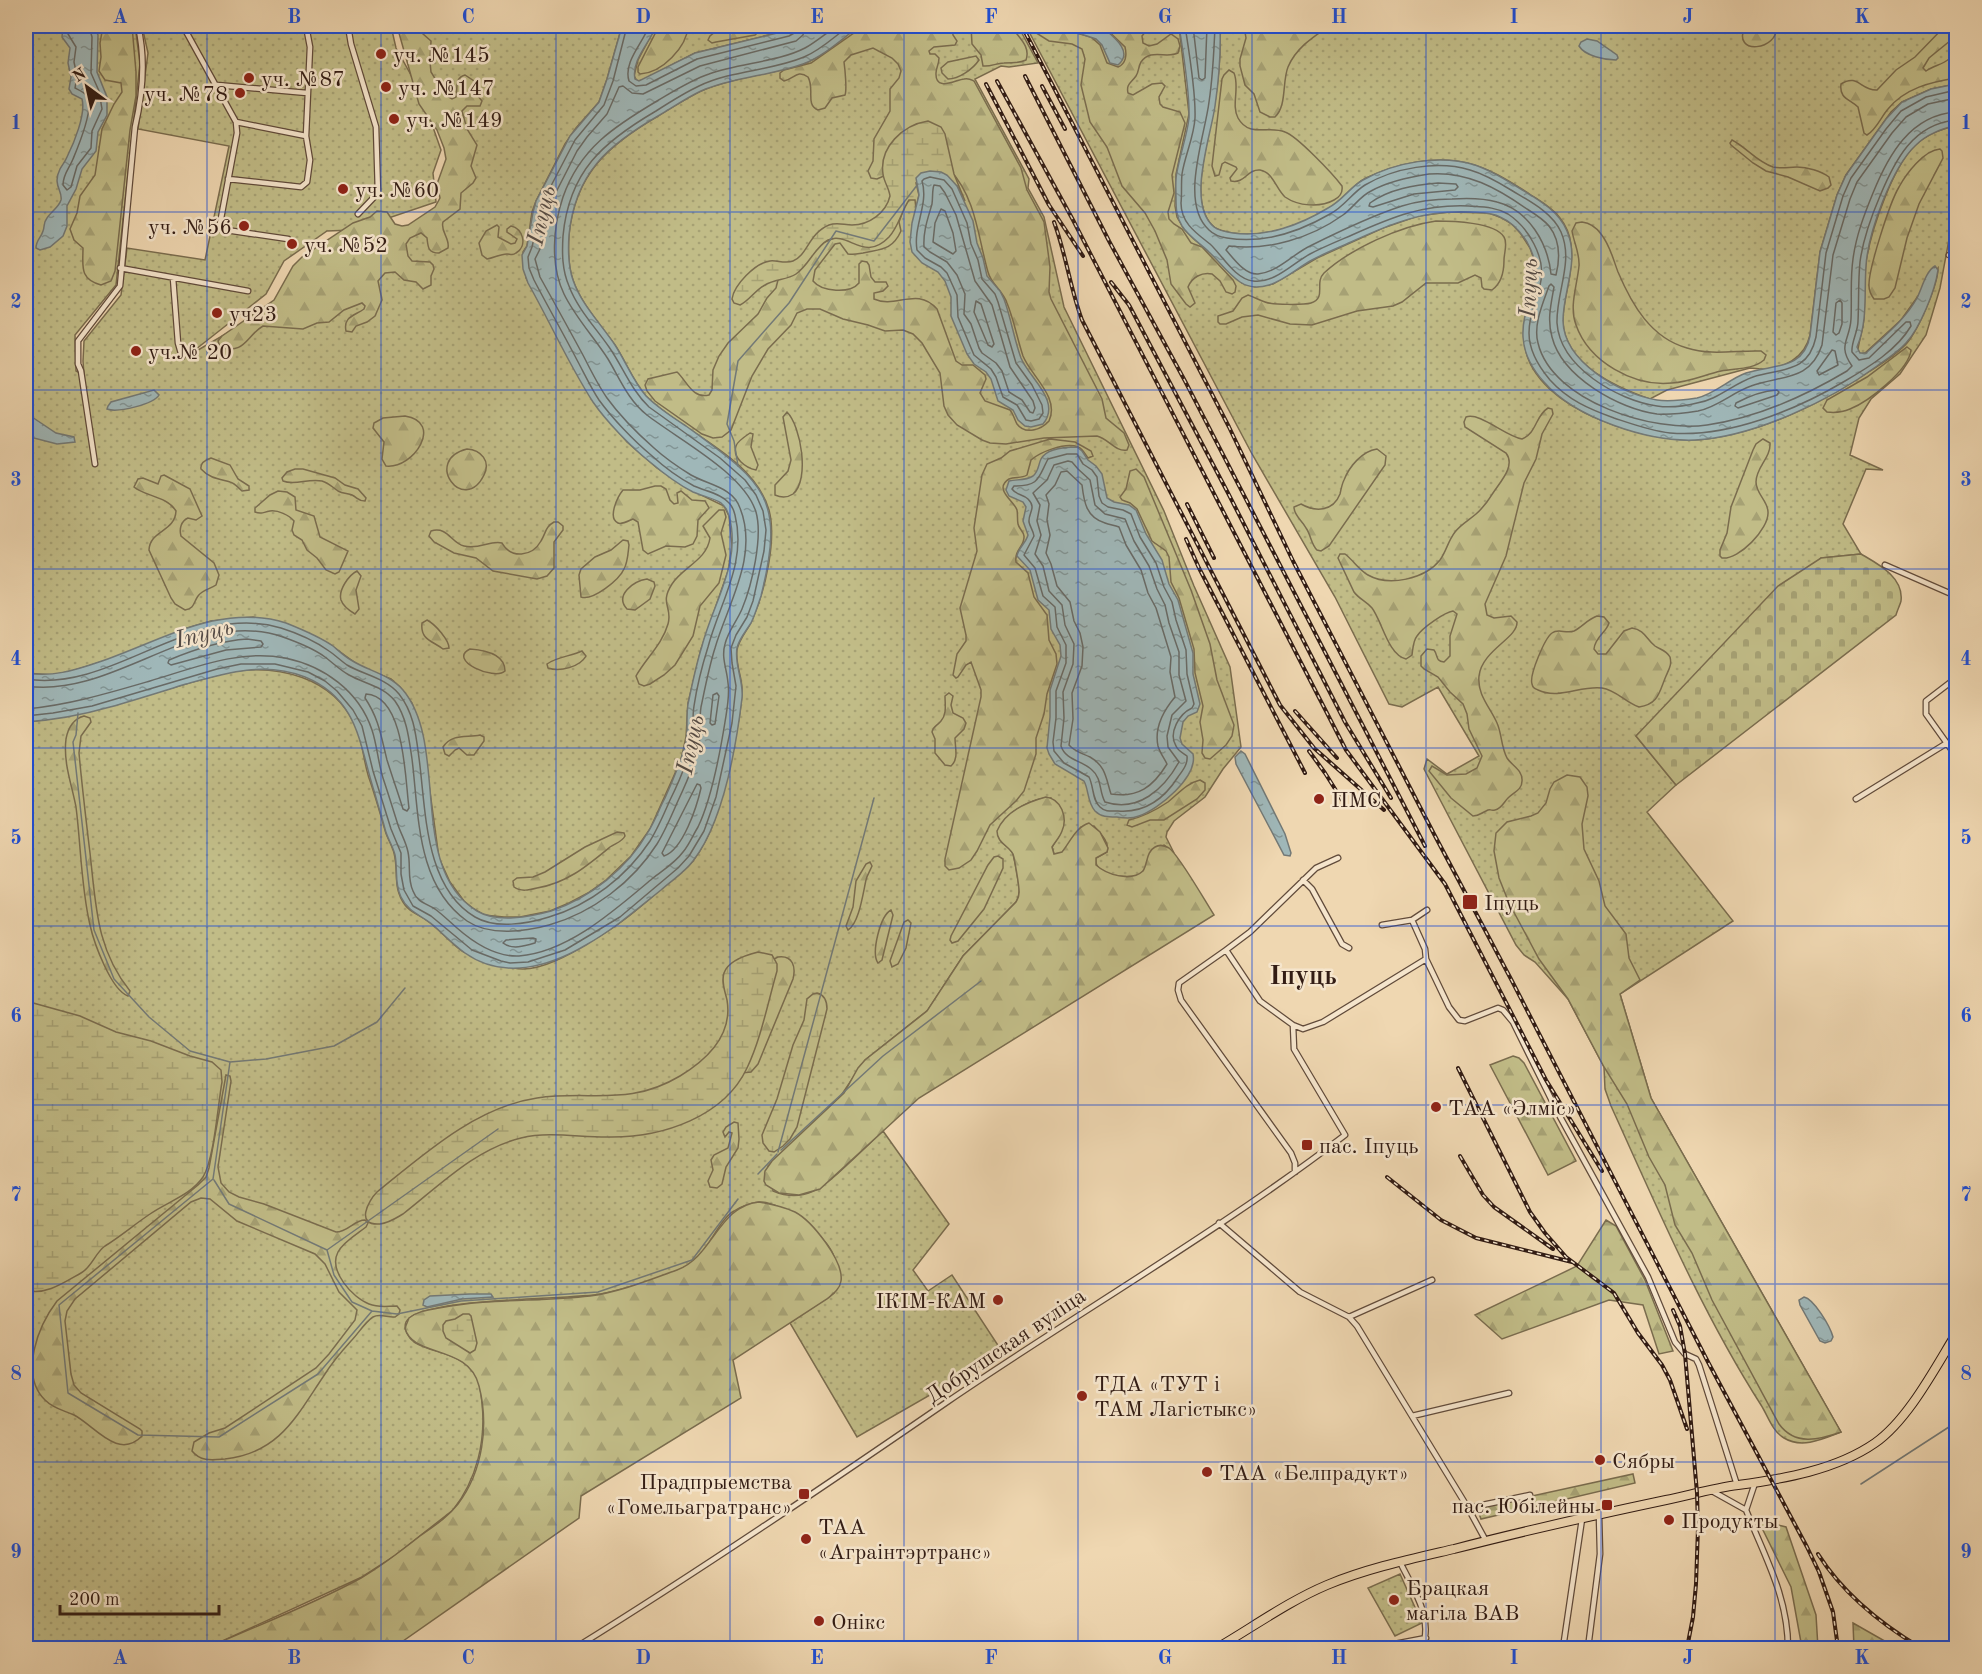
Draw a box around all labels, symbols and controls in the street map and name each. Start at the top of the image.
text: A [112,8,128,28]
text: B [287,8,301,28]
text: C [461,8,475,28]
text: D [635,8,651,28]
text: E [810,8,824,28]
text: F [984,8,998,28]
text: G [1158,8,1172,28]
text: H [1331,8,1347,28]
text: I [1510,8,1518,28]
text: J [1683,8,1694,28]
text: K [1854,8,1870,28]
place label: уч. №145 [393,45,490,67]
marker: уч. №145 [374,47,388,61]
north arrow [57,57,117,117]
text: N [70,66,90,86]
place label: уч. №87 [261,69,345,91]
marker: уч. №87 [242,71,256,85]
place label: уч. №147 [398,78,495,100]
marker: уч. №147 [379,80,393,94]
place label: уч. №78 [144,84,228,106]
marker: уч. №78 [233,86,247,100]
place label: уч. №149 [406,110,503,132]
marker: уч. №149 [387,112,401,126]
text: 1 [10,114,22,134]
text: 1 [1960,114,1972,134]
place label: уч. №60 [355,180,439,202]
marker: уч. №60 [336,182,350,196]
water label: Іпуць [524,183,561,248]
place label: уч. №56 [148,217,232,239]
marker: уч. №56 [237,219,251,233]
place label: уч. №52 [304,235,388,257]
marker: уч. №52 [285,237,299,251]
water label: Іпуць [1517,258,1543,320]
text: 2 [10,293,22,313]
text: 2 [1960,293,1972,313]
place label: уч23 [229,304,277,326]
marker: уч23 [210,306,224,320]
place label: уч.№ 20 [148,342,232,364]
marker: уч.№ 20 [129,344,143,358]
text: 3 [10,471,22,491]
text: 3 [1960,471,1972,491]
water label: Іпуць [171,616,237,654]
text: 4 [10,650,22,670]
text: 4 [1960,650,1972,670]
water label: Іпуць [674,712,710,777]
place label: ПМС [1331,790,1382,812]
marker: ПМС [1312,792,1326,806]
text: 5 [10,828,22,849]
text: 5 [1960,828,1972,849]
marker: Іпуць [1461,893,1479,911]
place label: Іпуць [1484,893,1539,915]
district label: Іпуць [1269,964,1337,990]
text: 6 [10,1007,22,1027]
text: 6 [1960,1007,1972,1027]
place label: ТАА «Элміс» [1448,1098,1576,1120]
marker: ТАА «Элміс» [1429,1100,1443,1114]
place label: пас. Іпуць [1319,1136,1419,1158]
marker: пас. Іпуць [1300,1138,1314,1152]
text: 7 [10,1186,22,1206]
text: 7 [1960,1186,1972,1206]
street label: Добрушская вуліца [922,1285,1090,1408]
place label: ІКІМ-КАМ [875,1291,986,1313]
marker: ІКІМ-КАМ [991,1293,1005,1307]
text: 8 [10,1365,22,1385]
text: 8 [1960,1365,1972,1385]
place label: ТДА «ТУТ і ТАМ Лагістыкс» [1094,1374,1257,1421]
marker: ТДА «ТУТ і ТАМ Лагістыкс» [1075,1389,1089,1403]
place label: Сябры [1612,1451,1675,1473]
marker: Сябры [1593,1453,1607,1467]
place label: ТАА «Белпрадукт» [1219,1463,1409,1485]
marker: ТАА «Белпрадукт» [1200,1465,1214,1479]
place label: Прадпрыемства «Гомельагратранс» [606,1472,792,1519]
marker: Прадпрыемства «Гомельагратранс» [797,1487,811,1501]
place label: пас. Юбілейны [1452,1496,1595,1518]
marker: пас. Юбілейны [1600,1498,1614,1512]
place label: Продукты [1681,1511,1778,1533]
marker: Продукты [1662,1513,1676,1527]
place label: ТАА «Аграінтэртранс» [818,1517,992,1564]
marker: ТАА «Аграінтэртранс» [799,1532,813,1546]
text: 9 [10,1543,22,1563]
text: 9 [1960,1543,1972,1563]
scale bar [60,1578,219,1616]
place label: Брацкая магіла ВАВ [1406,1578,1519,1625]
text: 200 m [69,1591,120,1609]
marker: Брацкая магіла ВАВ [1387,1593,1401,1607]
place label: Онікс [831,1612,885,1634]
marker: Онікс [812,1614,826,1628]
text: A [112,1649,128,1669]
text: B [287,1649,301,1669]
text: C [461,1649,475,1669]
text: D [635,1649,651,1669]
text: E [810,1649,824,1669]
text: F [984,1649,998,1669]
text: G [1158,1649,1172,1669]
text: H [1331,1649,1347,1669]
text: I [1510,1649,1518,1669]
text: J [1683,1649,1694,1669]
text: K [1854,1649,1870,1669]

